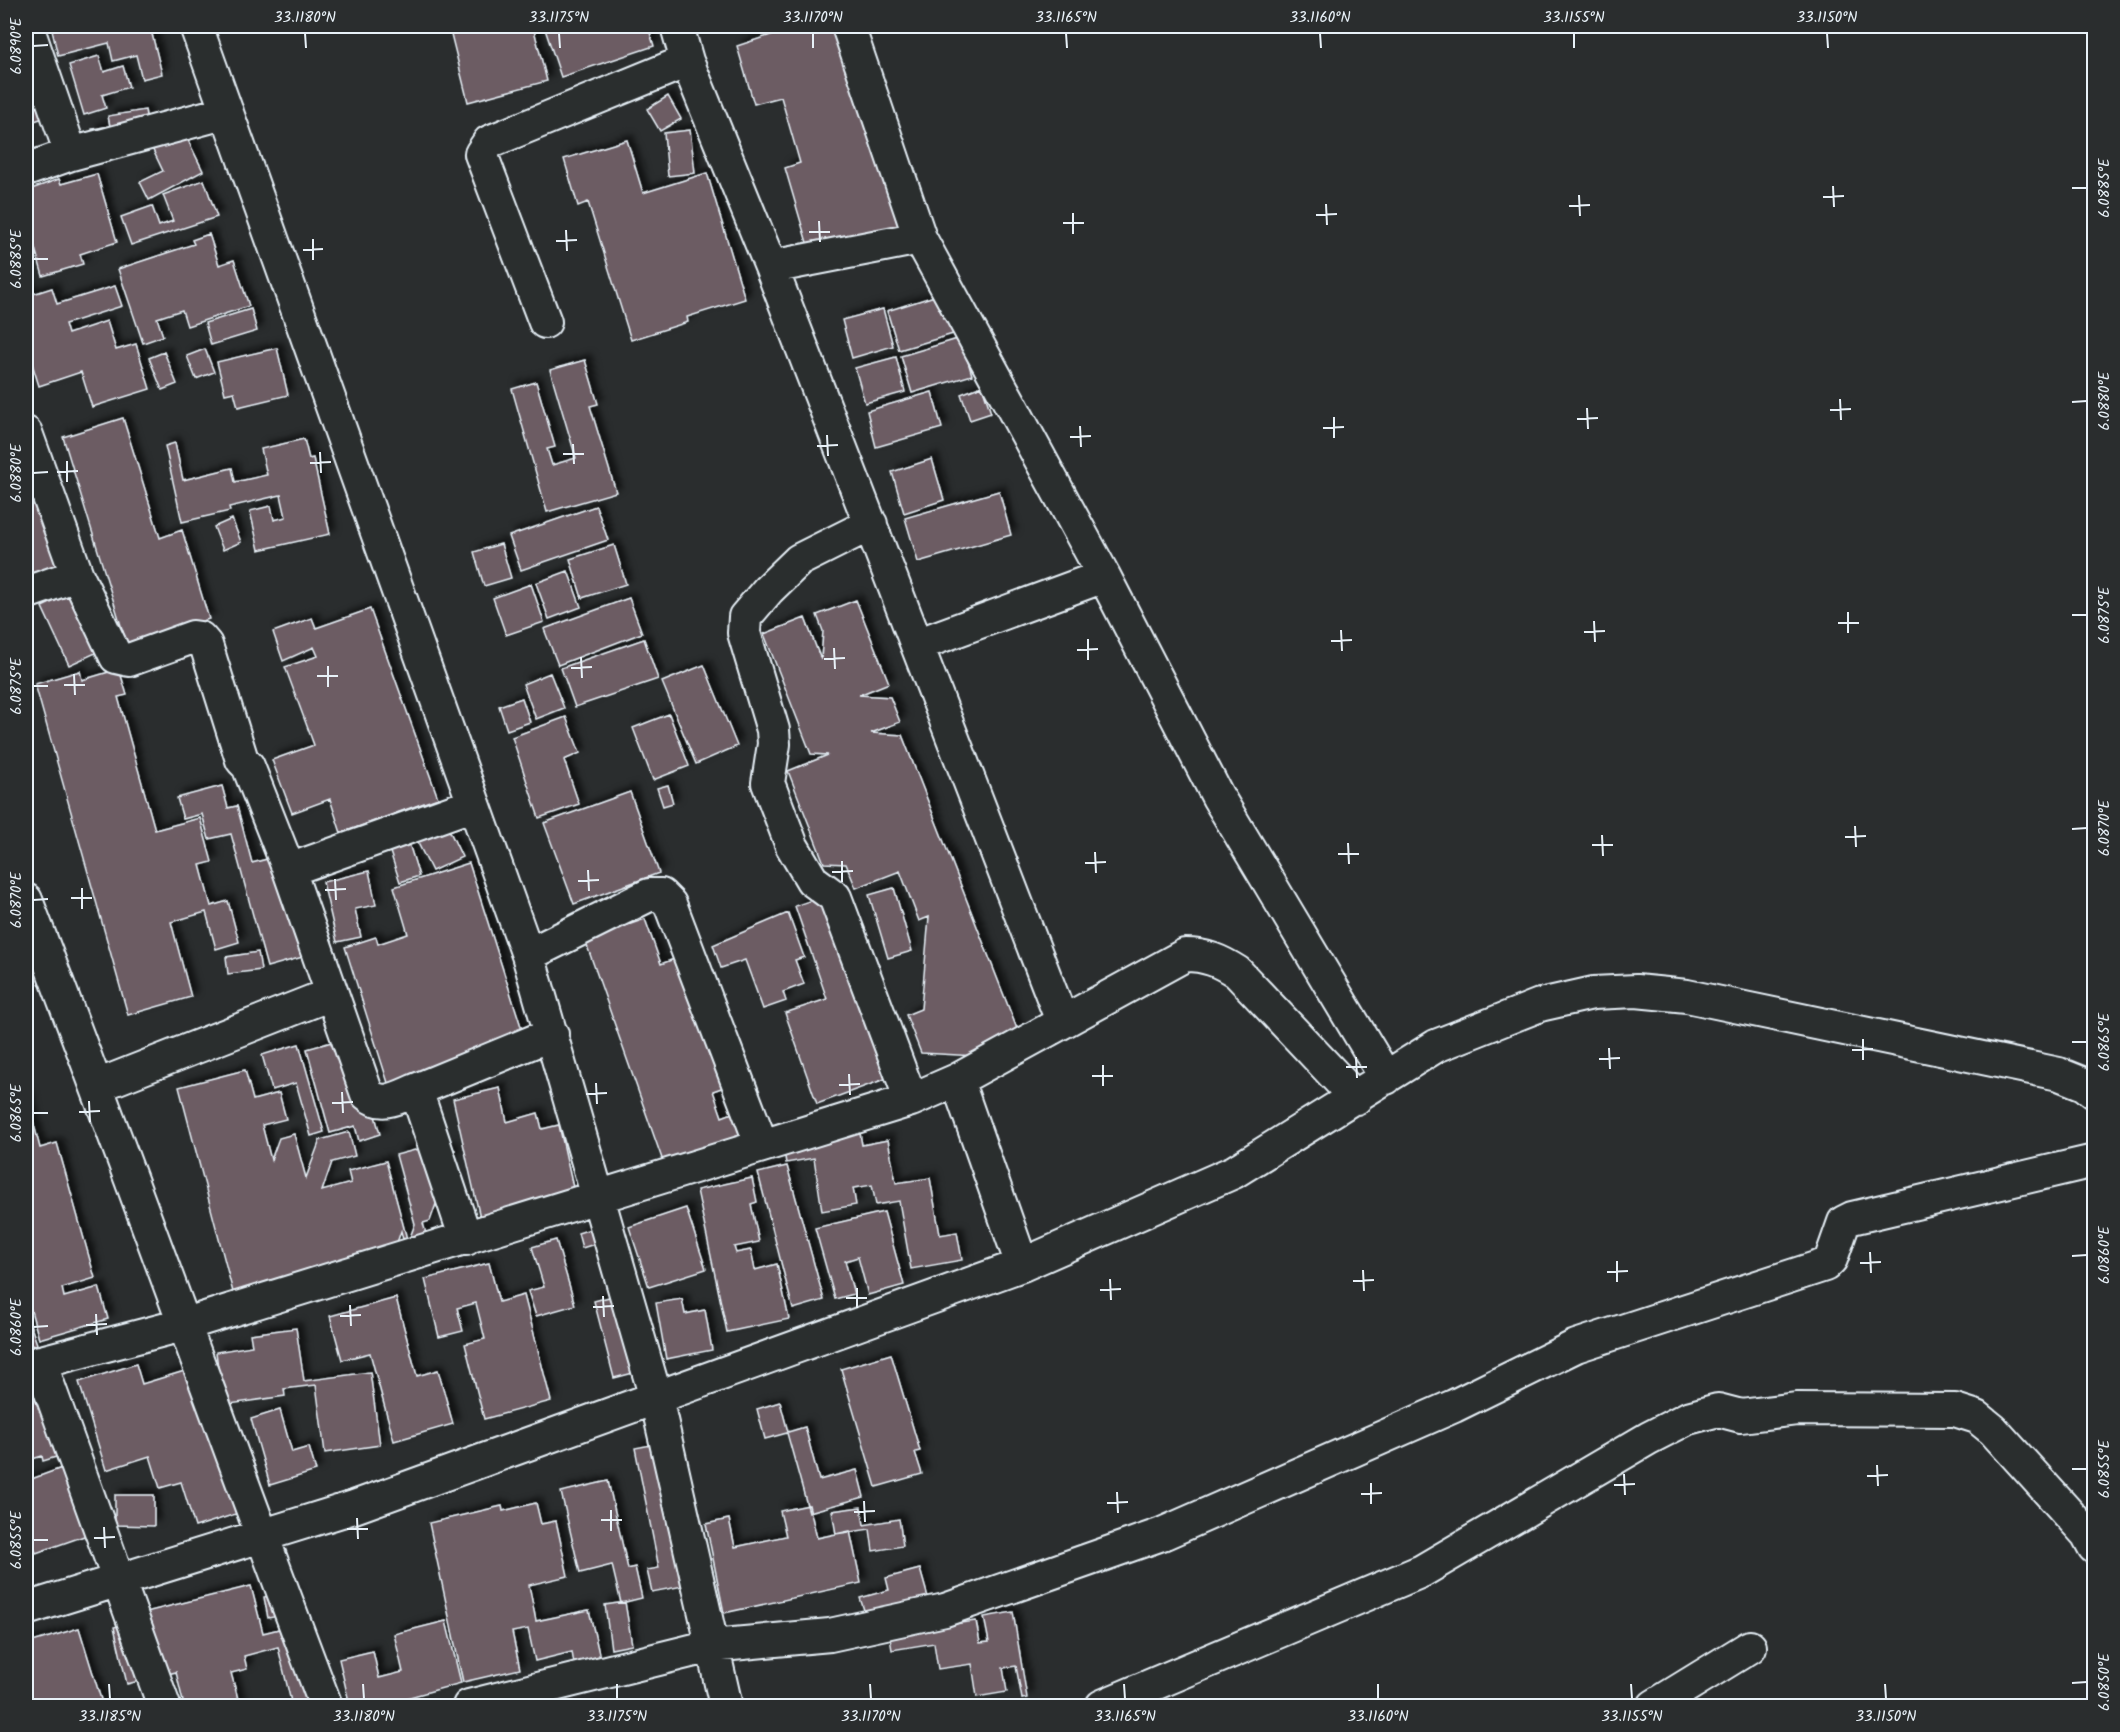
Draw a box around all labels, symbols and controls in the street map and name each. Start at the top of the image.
text: 33.1180°N [274,6,336,30]
text: 33.1175°N [529,6,589,30]
text: 33.1170°N [783,6,843,30]
text: 33.1165°N [1035,6,1097,30]
text: 33.1160°N [1289,6,1351,30]
text: 33.1155°N [1543,6,1605,30]
text: 33.1150°N [1797,6,1857,30]
text: 6.0890°E [5,16,29,75]
text: 6.0885°E [2093,157,2117,218]
text: 6.0885°E [5,228,29,289]
text: 6.0880°E [2093,370,2117,430]
text: 6.0880°E [5,442,29,502]
text: 6.0875°E [2093,585,2117,644]
text: 6.0875°E [5,656,29,715]
text: 6.0870°E [2093,798,2117,856]
text: 6.0870°E [5,870,29,928]
text: 6.0865°E [2093,1011,2117,1071]
text: 6.0865°E [5,1082,29,1142]
text: 6.0860°E [2093,1225,2117,1284]
text: 6.0860°E [5,1297,29,1356]
text: 6.0855°E [2093,1439,2117,1498]
text: 6.0855°E [5,1510,29,1569]
text: 6.0850°E [2093,1652,2117,1711]
text: 33.1185°N [79,1705,141,1729]
text: 33.1180°N [333,1705,395,1729]
text: 33.1175°N [587,1705,647,1729]
text: 33.1170°N [841,1705,901,1729]
text: 33.1165°N [1094,1705,1156,1729]
text: 33.1160°N [1347,1705,1409,1729]
text: 33.1155°N [1601,1705,1663,1729]
text: 33.1150°N [1856,1705,1916,1729]

